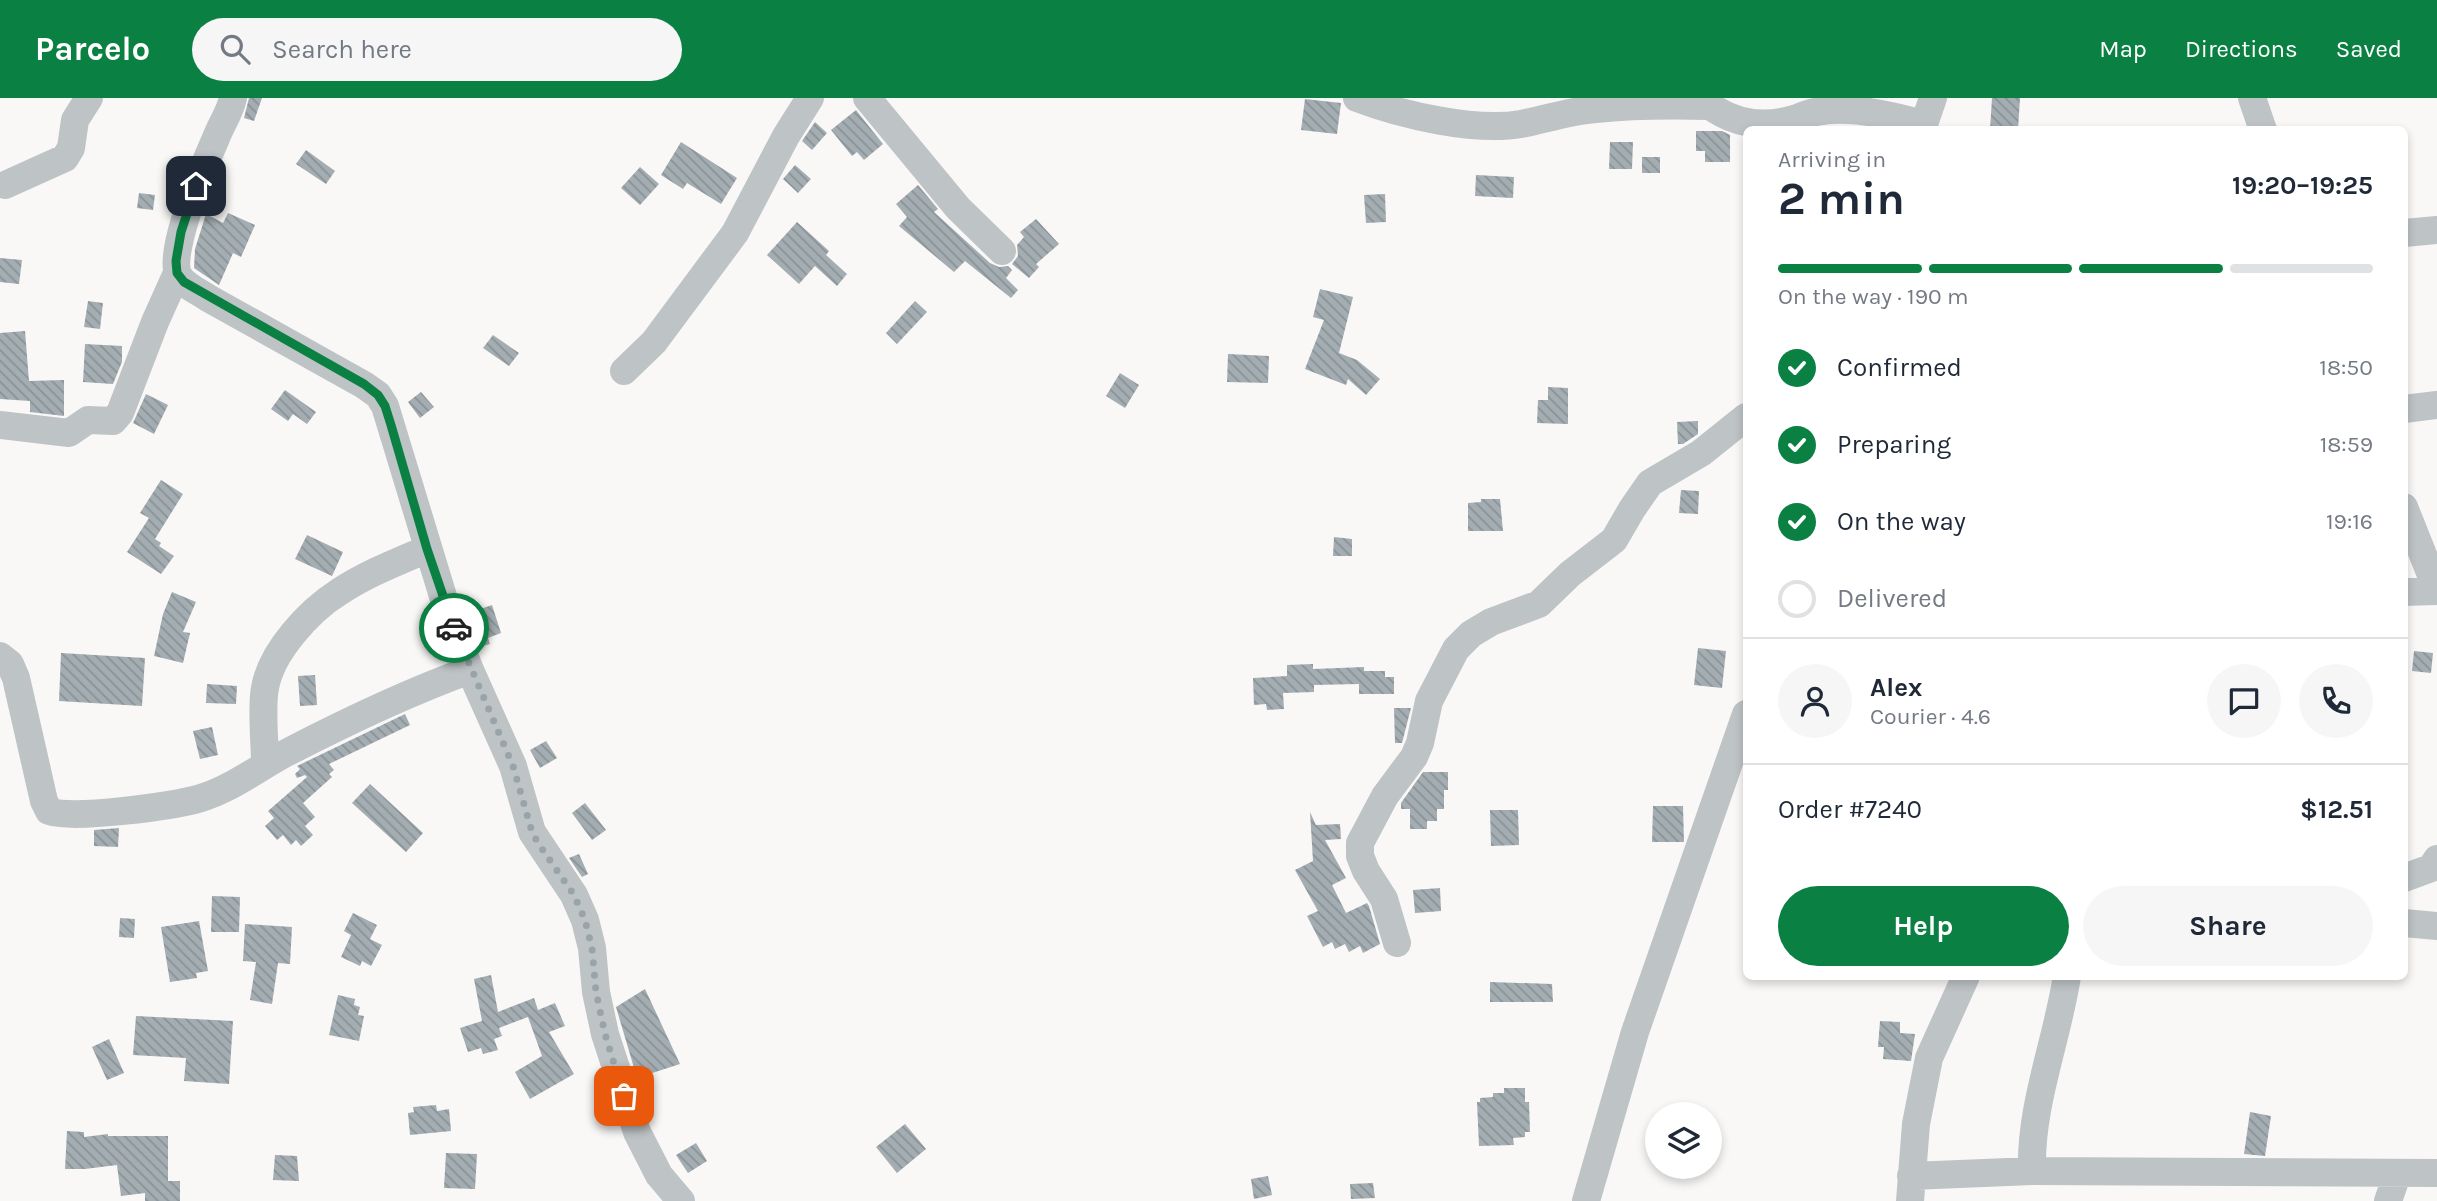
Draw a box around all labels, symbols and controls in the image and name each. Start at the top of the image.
search box [192,18,682,81]
text: Parcelo [35,30,150,68]
icon: search [216,30,254,68]
text: Search here [272,34,412,65]
text: Map [2099,35,2147,63]
text: Directions [2185,35,2298,63]
text: Saved [2336,35,2402,63]
text: Arriving in [1778,146,1886,173]
pin [166,156,226,216]
icon: home [177,167,215,205]
text: 19:20–19:25 [2232,170,2373,201]
text: 2 min [1778,172,1905,226]
text: On the way · 190 m [1778,283,1969,310]
icon: check [1778,349,1816,387]
text: Confirmed [1837,352,1962,383]
text: 18:50 [2319,354,2373,381]
icon: check [1778,426,1816,464]
text: Preparing [1837,429,1951,460]
text: 18:59 [2320,431,2373,458]
icon: check [1778,503,1816,541]
text: On the way [1837,506,1966,537]
text: 19:16 [2326,508,2373,535]
text: Delivered [1837,583,1947,614]
courier [419,593,489,663]
icon: car [435,609,473,647]
button: person [1778,664,1852,738]
button: chat [2207,664,2281,738]
button: phone [2299,664,2373,738]
text: Alex [1870,672,1922,703]
text: Courier · 4.6 [1870,703,1991,730]
text: Order #7240 [1778,794,1922,825]
text: $12.51 [2300,794,2373,825]
button: Help [1778,886,2069,966]
button: Share [2083,886,2373,966]
pin [594,1066,654,1126]
icon: bag [605,1077,643,1115]
map controls [1645,1102,1722,1179]
button: layers [1645,1102,1722,1179]

